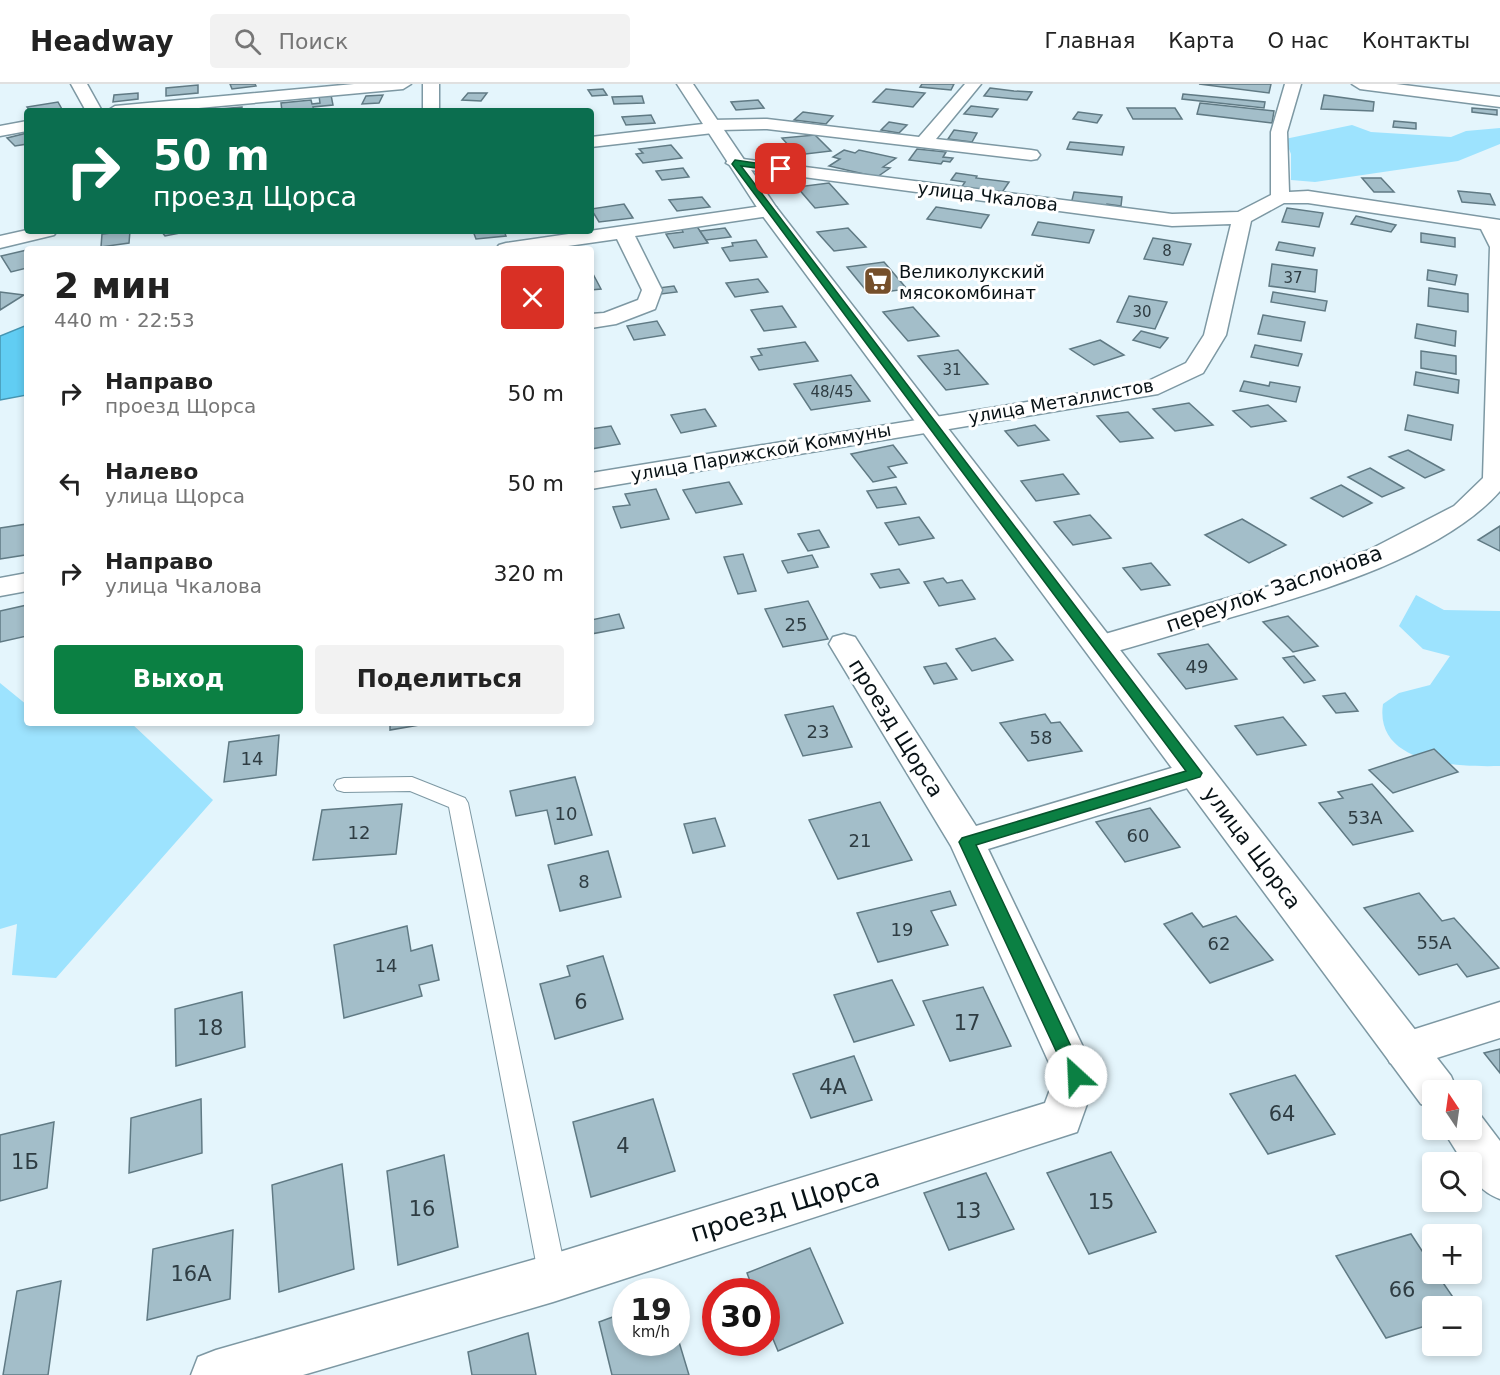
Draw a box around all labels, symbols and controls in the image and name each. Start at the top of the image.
search box [210,14,630,68]
text: Headway [30,25,174,58]
icon: search [231,25,264,58]
text: Поиск [279,29,348,54]
text: Главная [1045,29,1135,53]
text: Карта [1168,29,1235,53]
text: О нас [1268,29,1329,53]
text: Контакты [1362,29,1470,53]
text: 50 m [153,131,270,180]
icon: right [54,132,132,210]
pin [755,143,806,194]
icon: arrive [764,152,797,185]
street label: улица Чкалова [917,177,1059,215]
text: проезд Щорса [153,181,357,212]
house number: 8 [1162,242,1172,260]
place label: Великолукский мясокомбинат [899,261,1045,303]
text: 2 мин [54,265,171,306]
supermarket icon: Великолукский мясокомбинат [862,265,894,297]
button: close [501,266,564,329]
house number: 37 [1283,269,1303,287]
house number: 30 [1132,303,1152,321]
text: 440 m · 22:53 [54,308,195,332]
house number: 31 [942,361,962,379]
text: Направо [105,369,213,394]
street label: улица Металлистов [967,374,1155,428]
icon: right [54,377,87,410]
text: 50 m [508,381,564,406]
house number: 48/45 [810,383,854,401]
text: проезд Щорса [105,394,256,418]
street label: улица Парижской Коммуны [629,419,893,485]
text: Налево [105,459,198,484]
icon: left [54,467,87,500]
text: 50 m [508,471,564,496]
text: улица Щорса [105,484,245,508]
street label: переулок Заслонова [1163,541,1385,637]
text: Направо [105,549,213,574]
icon: right [54,557,87,590]
text: 320 m [494,561,564,586]
text: улица Чкалова [105,574,262,598]
house number: 25 [785,614,807,635]
button: Выход [54,645,303,714]
button: Поделиться [315,645,564,714]
street label: проезд Щорса [844,654,948,802]
house number: 49 [1186,656,1208,677]
house number: 23 [807,721,829,742]
house number: 58 [1030,727,1052,748]
house number: 14 [241,748,263,769]
street label: улица Щорса [1198,782,1306,914]
house number: 10 [555,803,577,824]
house number: 53А [1347,807,1383,828]
house number: 12 [348,822,370,843]
house number: 60 [1127,825,1149,846]
house number: 21 [849,830,871,851]
house number: 8 [578,871,590,892]
house number: 19 [891,919,913,940]
house number: 55А [1416,932,1452,953]
house number: 62 [1208,933,1230,954]
house number: 14 [375,955,397,976]
house number: 6 [574,990,588,1014]
house number: 17 [954,1011,980,1035]
house number: 18 [197,1016,223,1040]
position arrow [1044,1044,1108,1108]
house number: 4А [819,1075,847,1099]
north arrow [1422,1080,1482,1140]
map controls [1422,1080,1482,1356]
house number: 64 [1269,1102,1295,1126]
house number: 4 [616,1134,630,1158]
house number: 1Б [11,1150,39,1174]
button: search [1422,1152,1482,1212]
street label: проезд Щорса [687,1162,883,1248]
house number: 15 [1088,1190,1114,1214]
house number: 16 [409,1197,435,1221]
house number: 13 [955,1199,981,1223]
button: + [1422,1224,1482,1284]
house number: 16А [170,1262,212,1286]
speed limit sign: 30 [702,1278,780,1356]
house number: 66 [1389,1278,1415,1302]
text: 19 [630,1292,672,1327]
button: − [1422,1296,1482,1356]
text: km/h [632,1323,670,1341]

